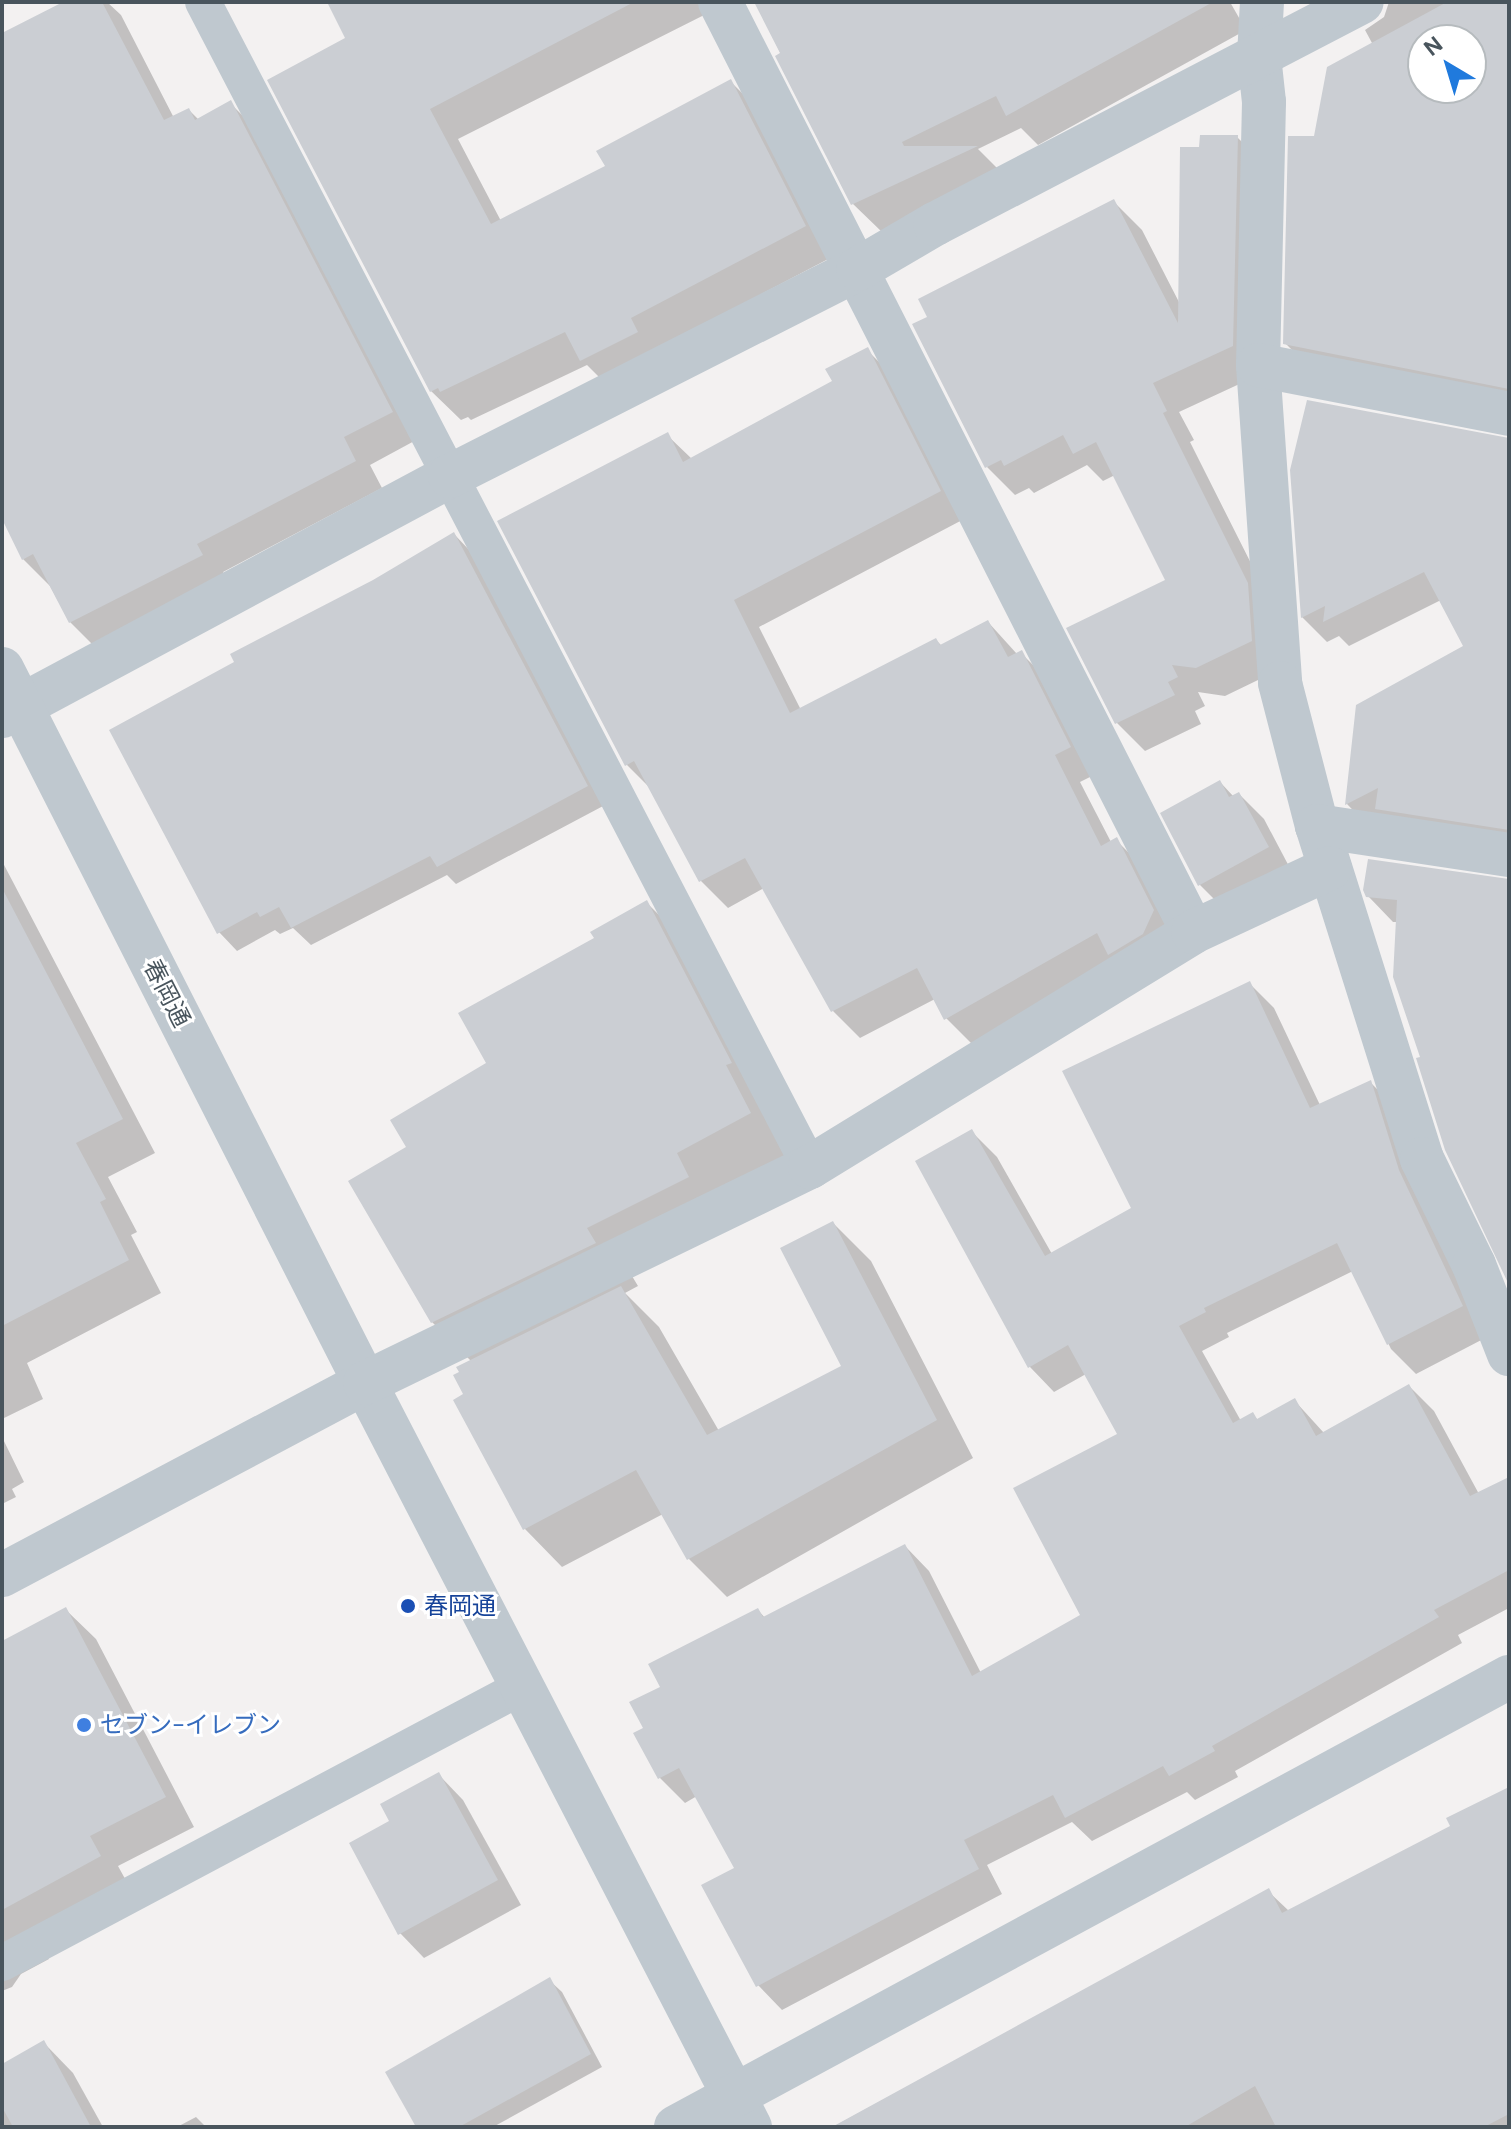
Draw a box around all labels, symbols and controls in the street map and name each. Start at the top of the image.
north arrow [1407,24,1487,104]
text: N [1418,30,1448,63]
street label: 春岡通 [138,954,196,1032]
place label: 春岡通 [424,1592,496,1620]
marker: 春岡通 [399,1597,417,1615]
place label: セブン-イレブン [100,1711,281,1739]
marker: セブン-イレブン [75,1716,93,1734]

